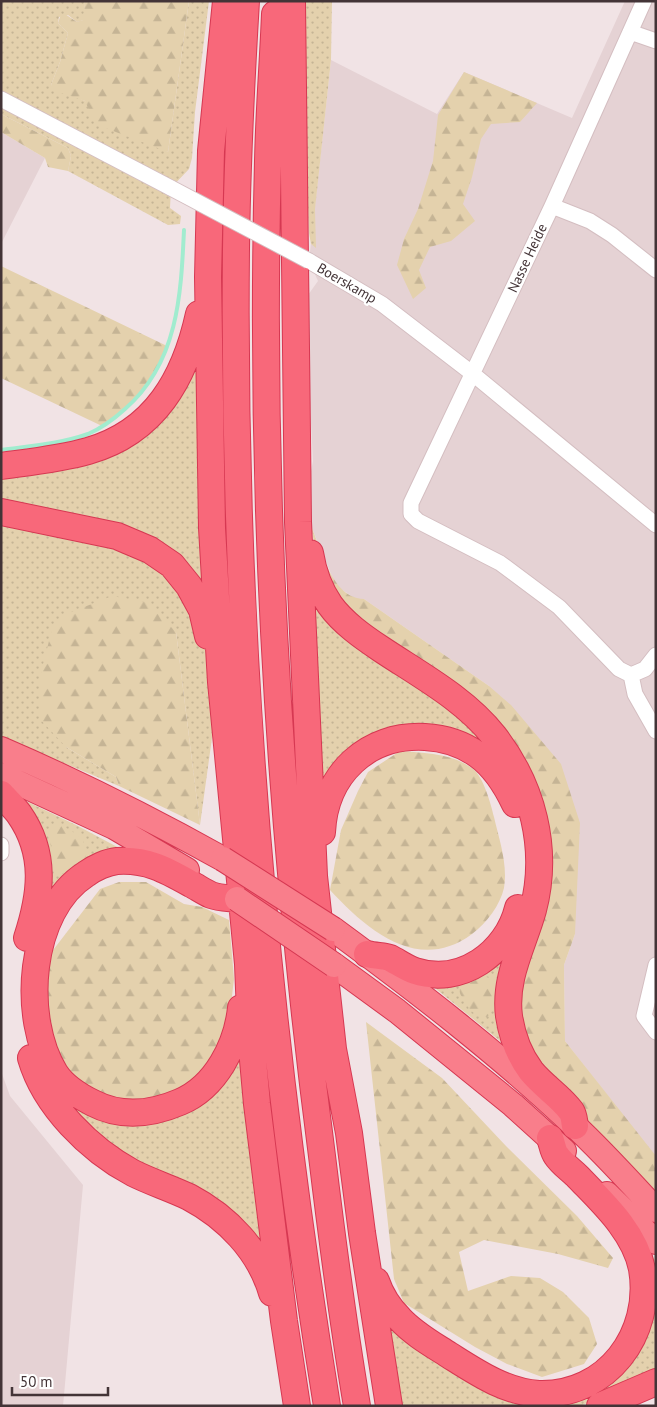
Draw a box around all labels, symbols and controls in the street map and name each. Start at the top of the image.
street label: Nasse Heide [503,221,551,295]
street label: Boerskamp [314,259,380,307]
scale bar [12,1364,109,1396]
text: 50 m [20,1372,53,1391]

